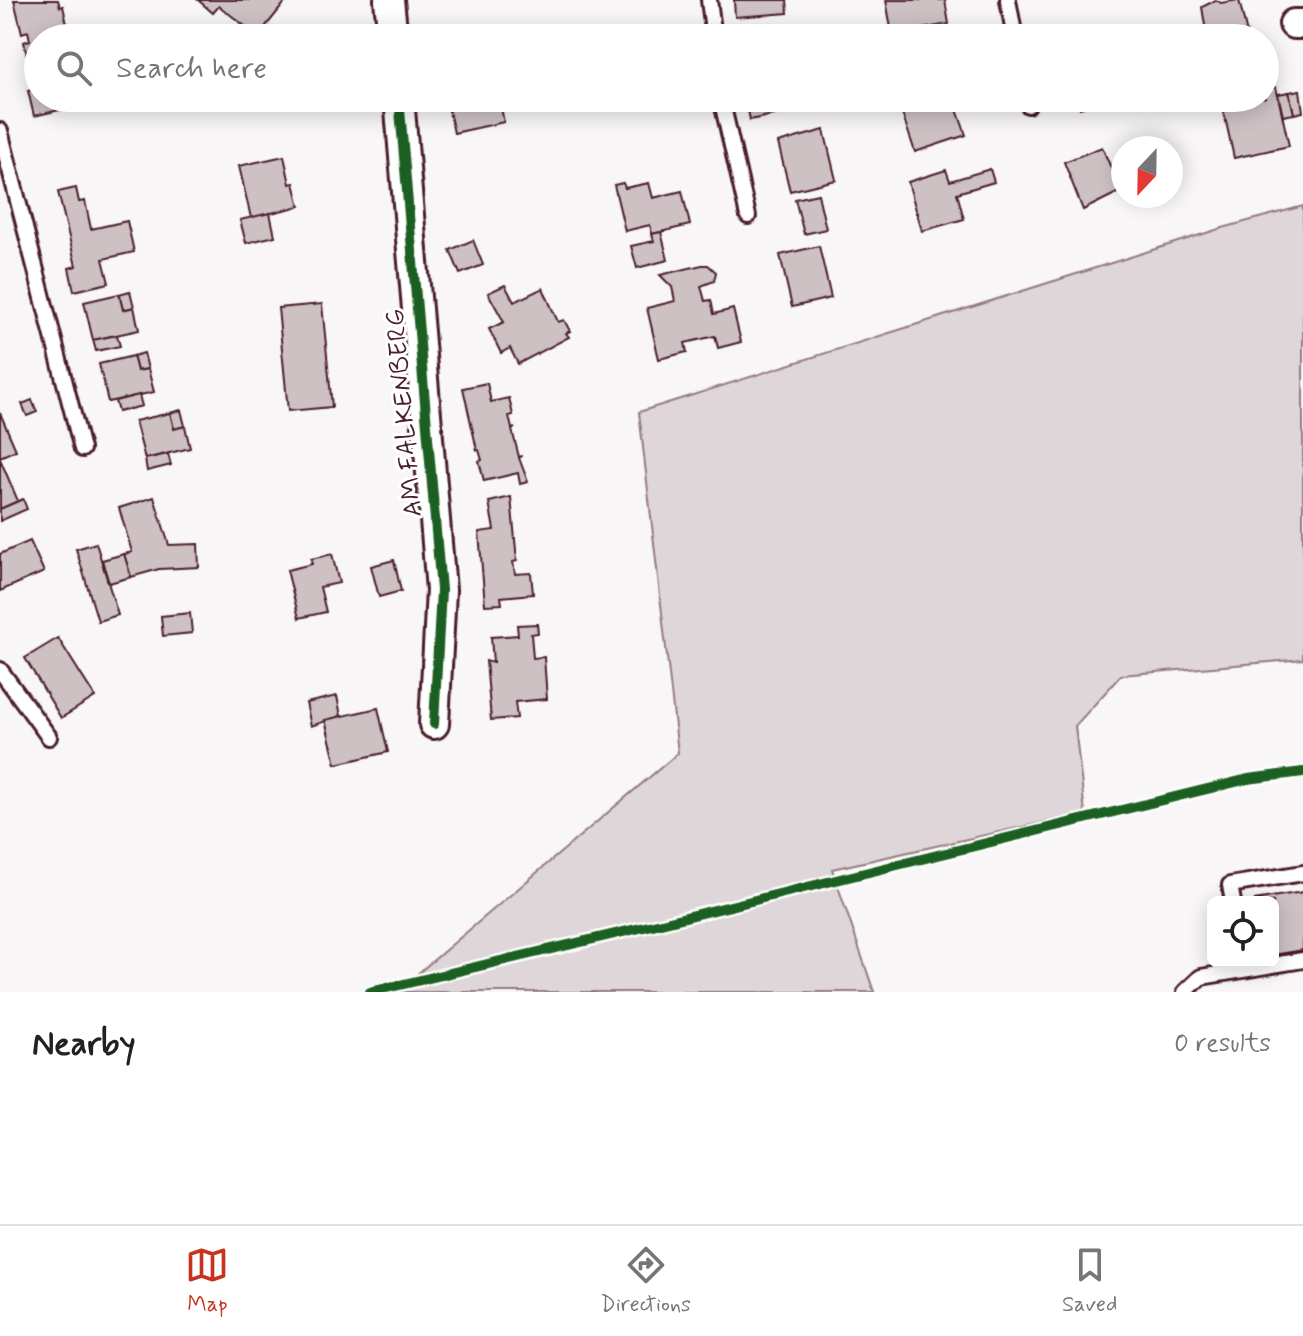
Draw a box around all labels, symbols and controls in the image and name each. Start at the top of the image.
search box [24,24,1279,112]
icon: search [52,46,96,90]
text: Search here [116,49,267,88]
north arrow [1111,136,1183,208]
street label: AM FALKENBERG [379,307,431,518]
map controls [1207,896,1279,968]
button: locate [1207,896,1279,968]
text: Nearby [32,1022,136,1067]
text: 0 results [1174,1027,1271,1061]
tab: Map [185,1243,229,1319]
tab: Directions [600,1243,691,1319]
tab: Saved [1062,1243,1117,1319]

